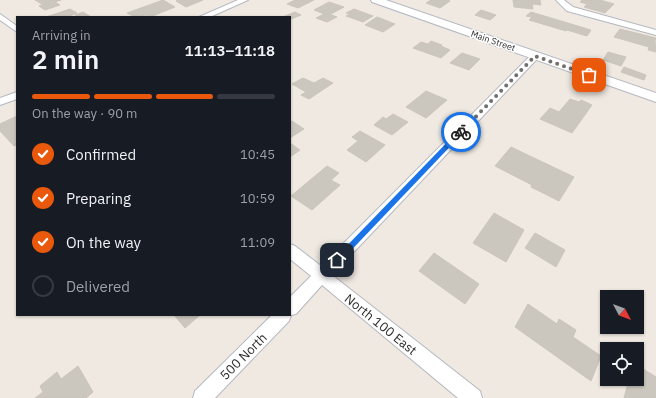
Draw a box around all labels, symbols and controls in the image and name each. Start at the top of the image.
text: Arriving in [32,27,91,44]
street label: Main Street [469,28,517,53]
text: 11:13–11:18 [185,41,275,60]
text: 2 min [32,42,99,76]
pin [572,58,606,92]
icon: bag [578,64,600,86]
text: On the way · 90 m [32,105,137,122]
courier [441,112,481,152]
icon: bike [450,121,472,143]
icon: check [32,143,54,165]
text: Confirmed [66,145,136,164]
text: 10:45 [240,146,275,163]
icon: check [32,187,54,209]
text: Preparing [66,189,131,208]
text: 10:59 [240,190,275,207]
icon: check [32,231,54,253]
text: On the way [66,233,141,252]
text: 11:09 [240,234,275,251]
pin [320,243,354,277]
icon: home [326,249,348,271]
text: Delivered [66,277,130,296]
street label: North 100 East [341,290,420,359]
north arrow [600,290,644,334]
map controls [600,290,644,386]
street label: 500 North [216,329,270,383]
button: locate [600,342,644,386]

